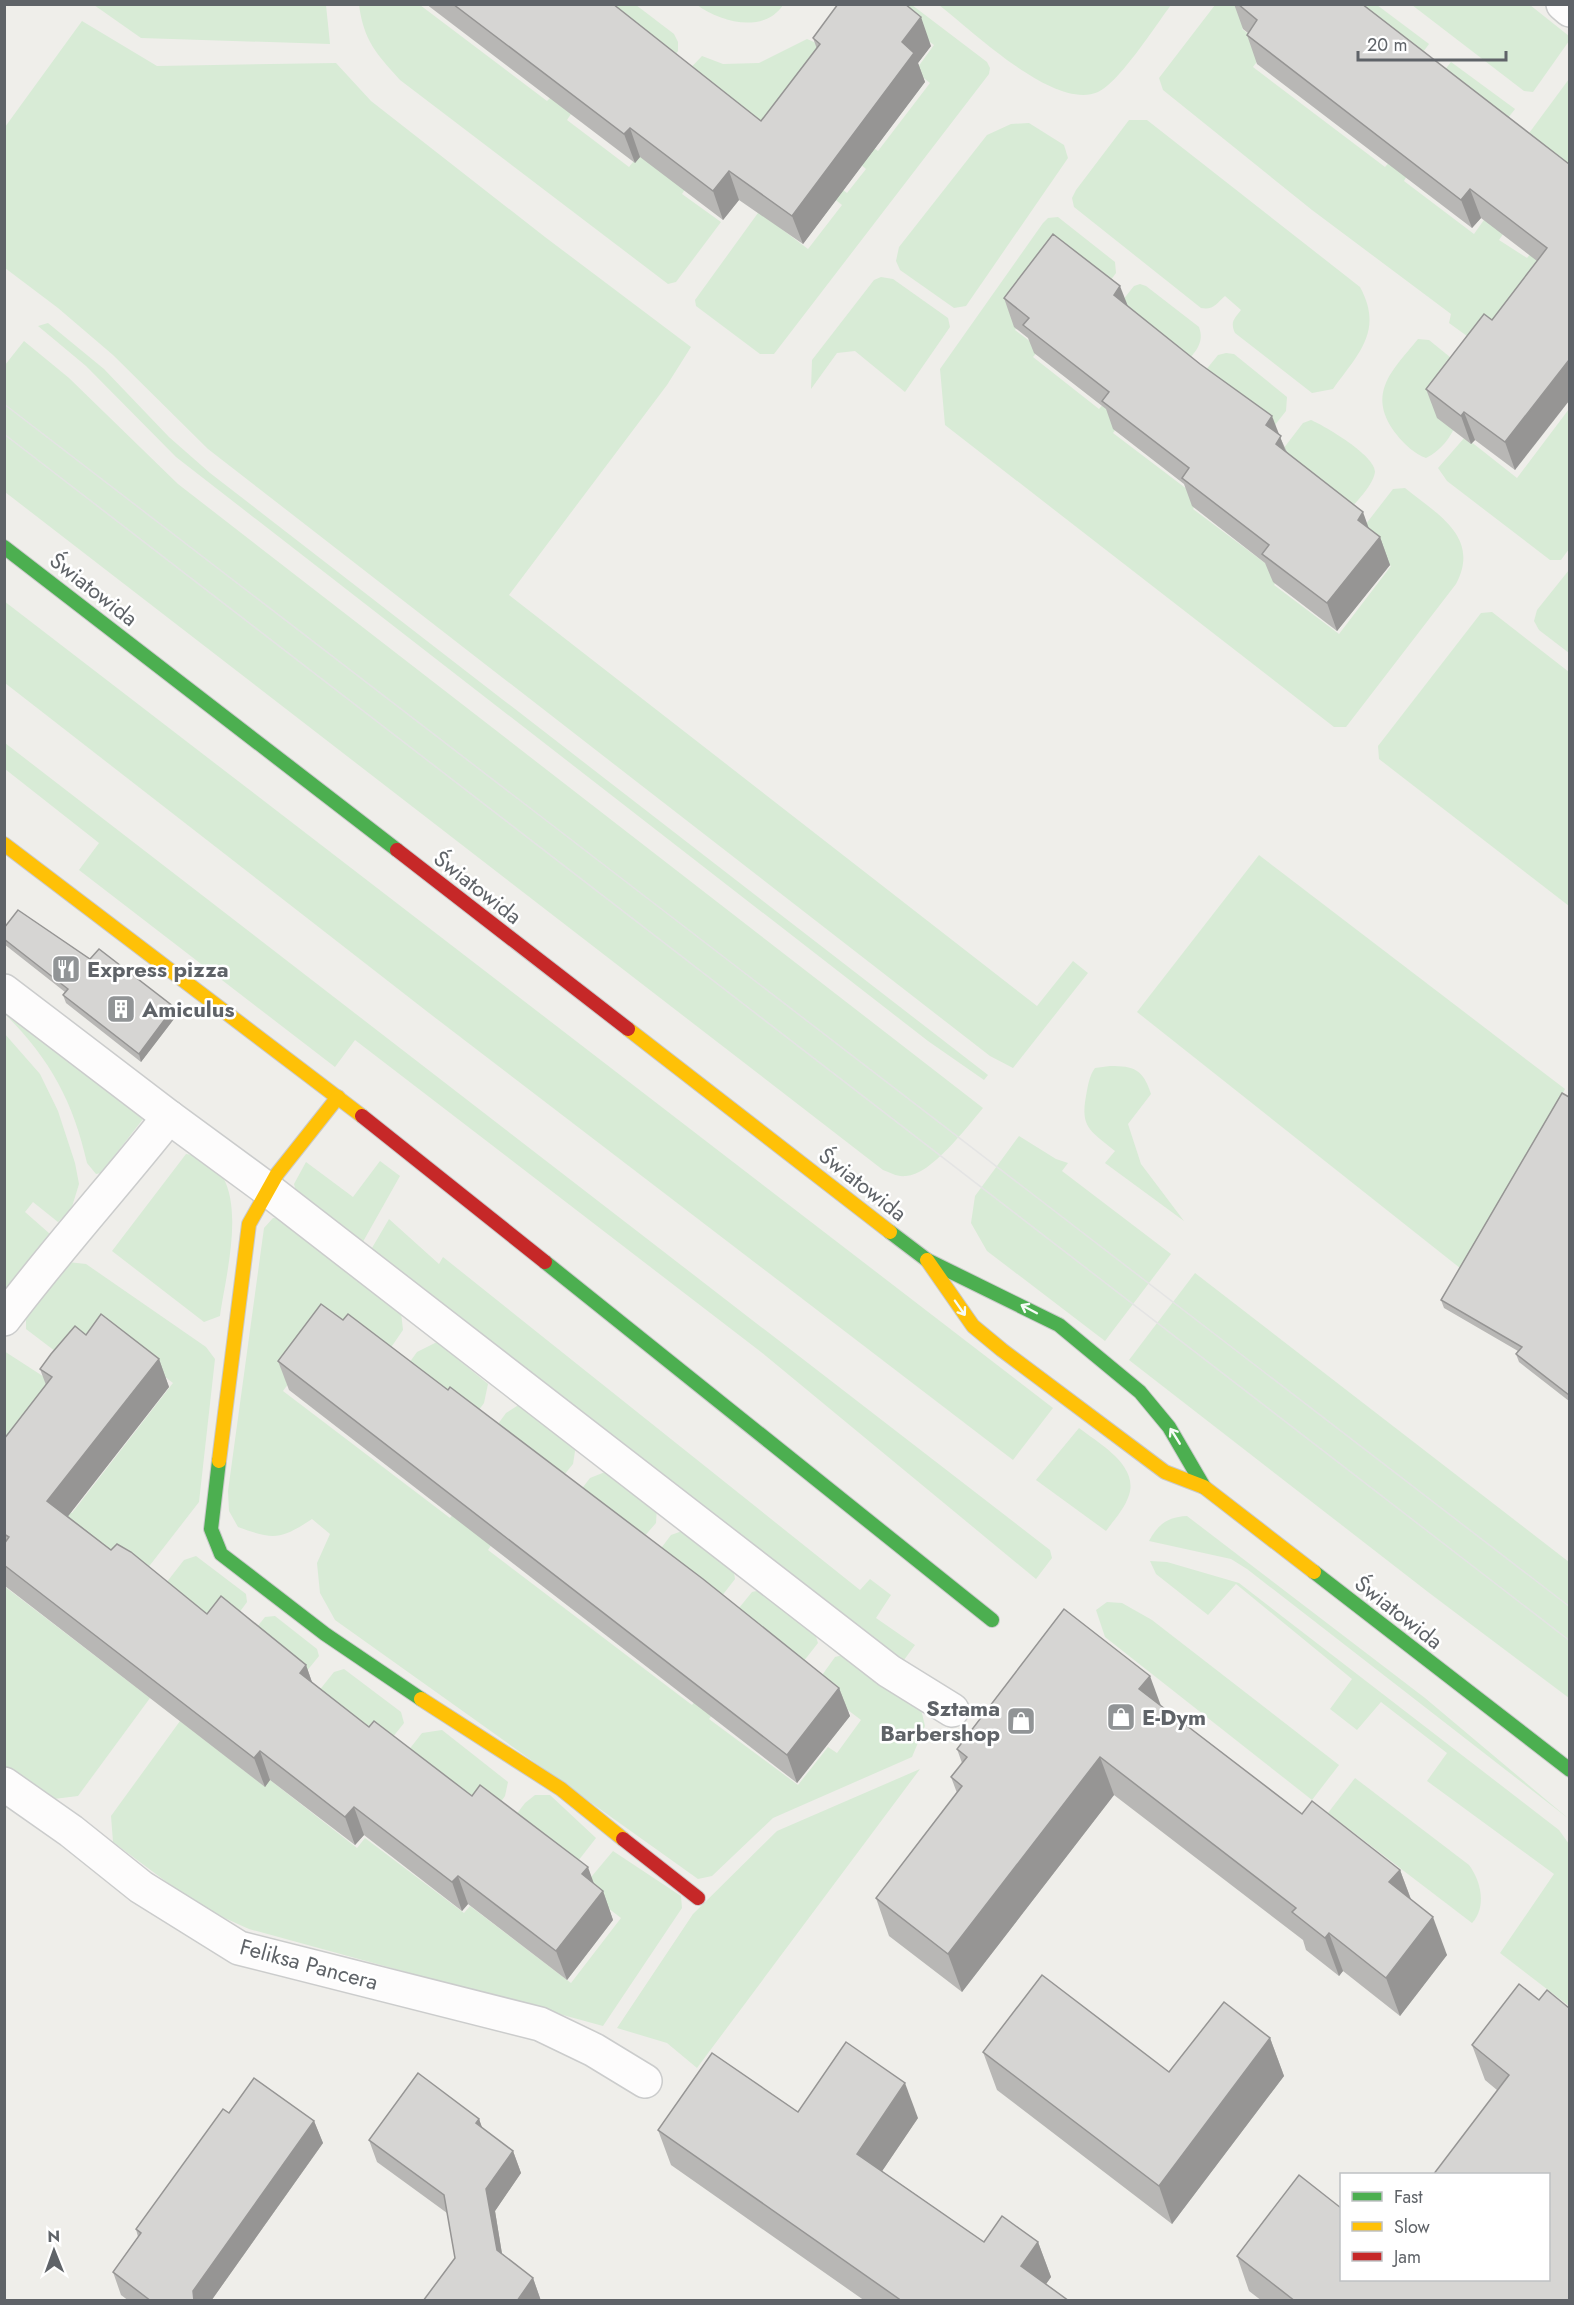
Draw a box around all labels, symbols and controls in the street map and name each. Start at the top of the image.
scale bar [1358,24,1506,62]
text: 20 m [1367,32,1407,58]
street label: Światowida [43,544,145,634]
street label: Światowida [427,842,529,932]
restaurant icon: Express pizza [50,953,82,985]
place label: Express pizza [87,953,229,985]
building icon: Amiculus [105,993,137,1025]
place label: Amiculus [141,993,234,1025]
street label: Światowida [812,1139,914,1229]
one-way arrow [954,1299,966,1315]
one-way arrow [1021,1303,1039,1314]
one-way arrow [1168,1428,1181,1445]
street label: Światowida [1348,1567,1450,1657]
place label: Sztama Barbershop [880,1692,1000,1749]
shop icon: E-Dym [1105,1701,1137,1733]
place label: E-Dym [1142,1701,1206,1733]
shop icon: Sztama Barbershop [1005,1705,1037,1737]
street label: Feliksa Pancera [236,1930,382,1998]
legend [1340,2173,1550,2281]
text: Fast [1394,2184,1423,2210]
text: Slow [1394,2214,1431,2240]
north arrow [24,2221,84,2281]
text: N [47,2225,60,2248]
text: Jam [1392,2244,1421,2270]

